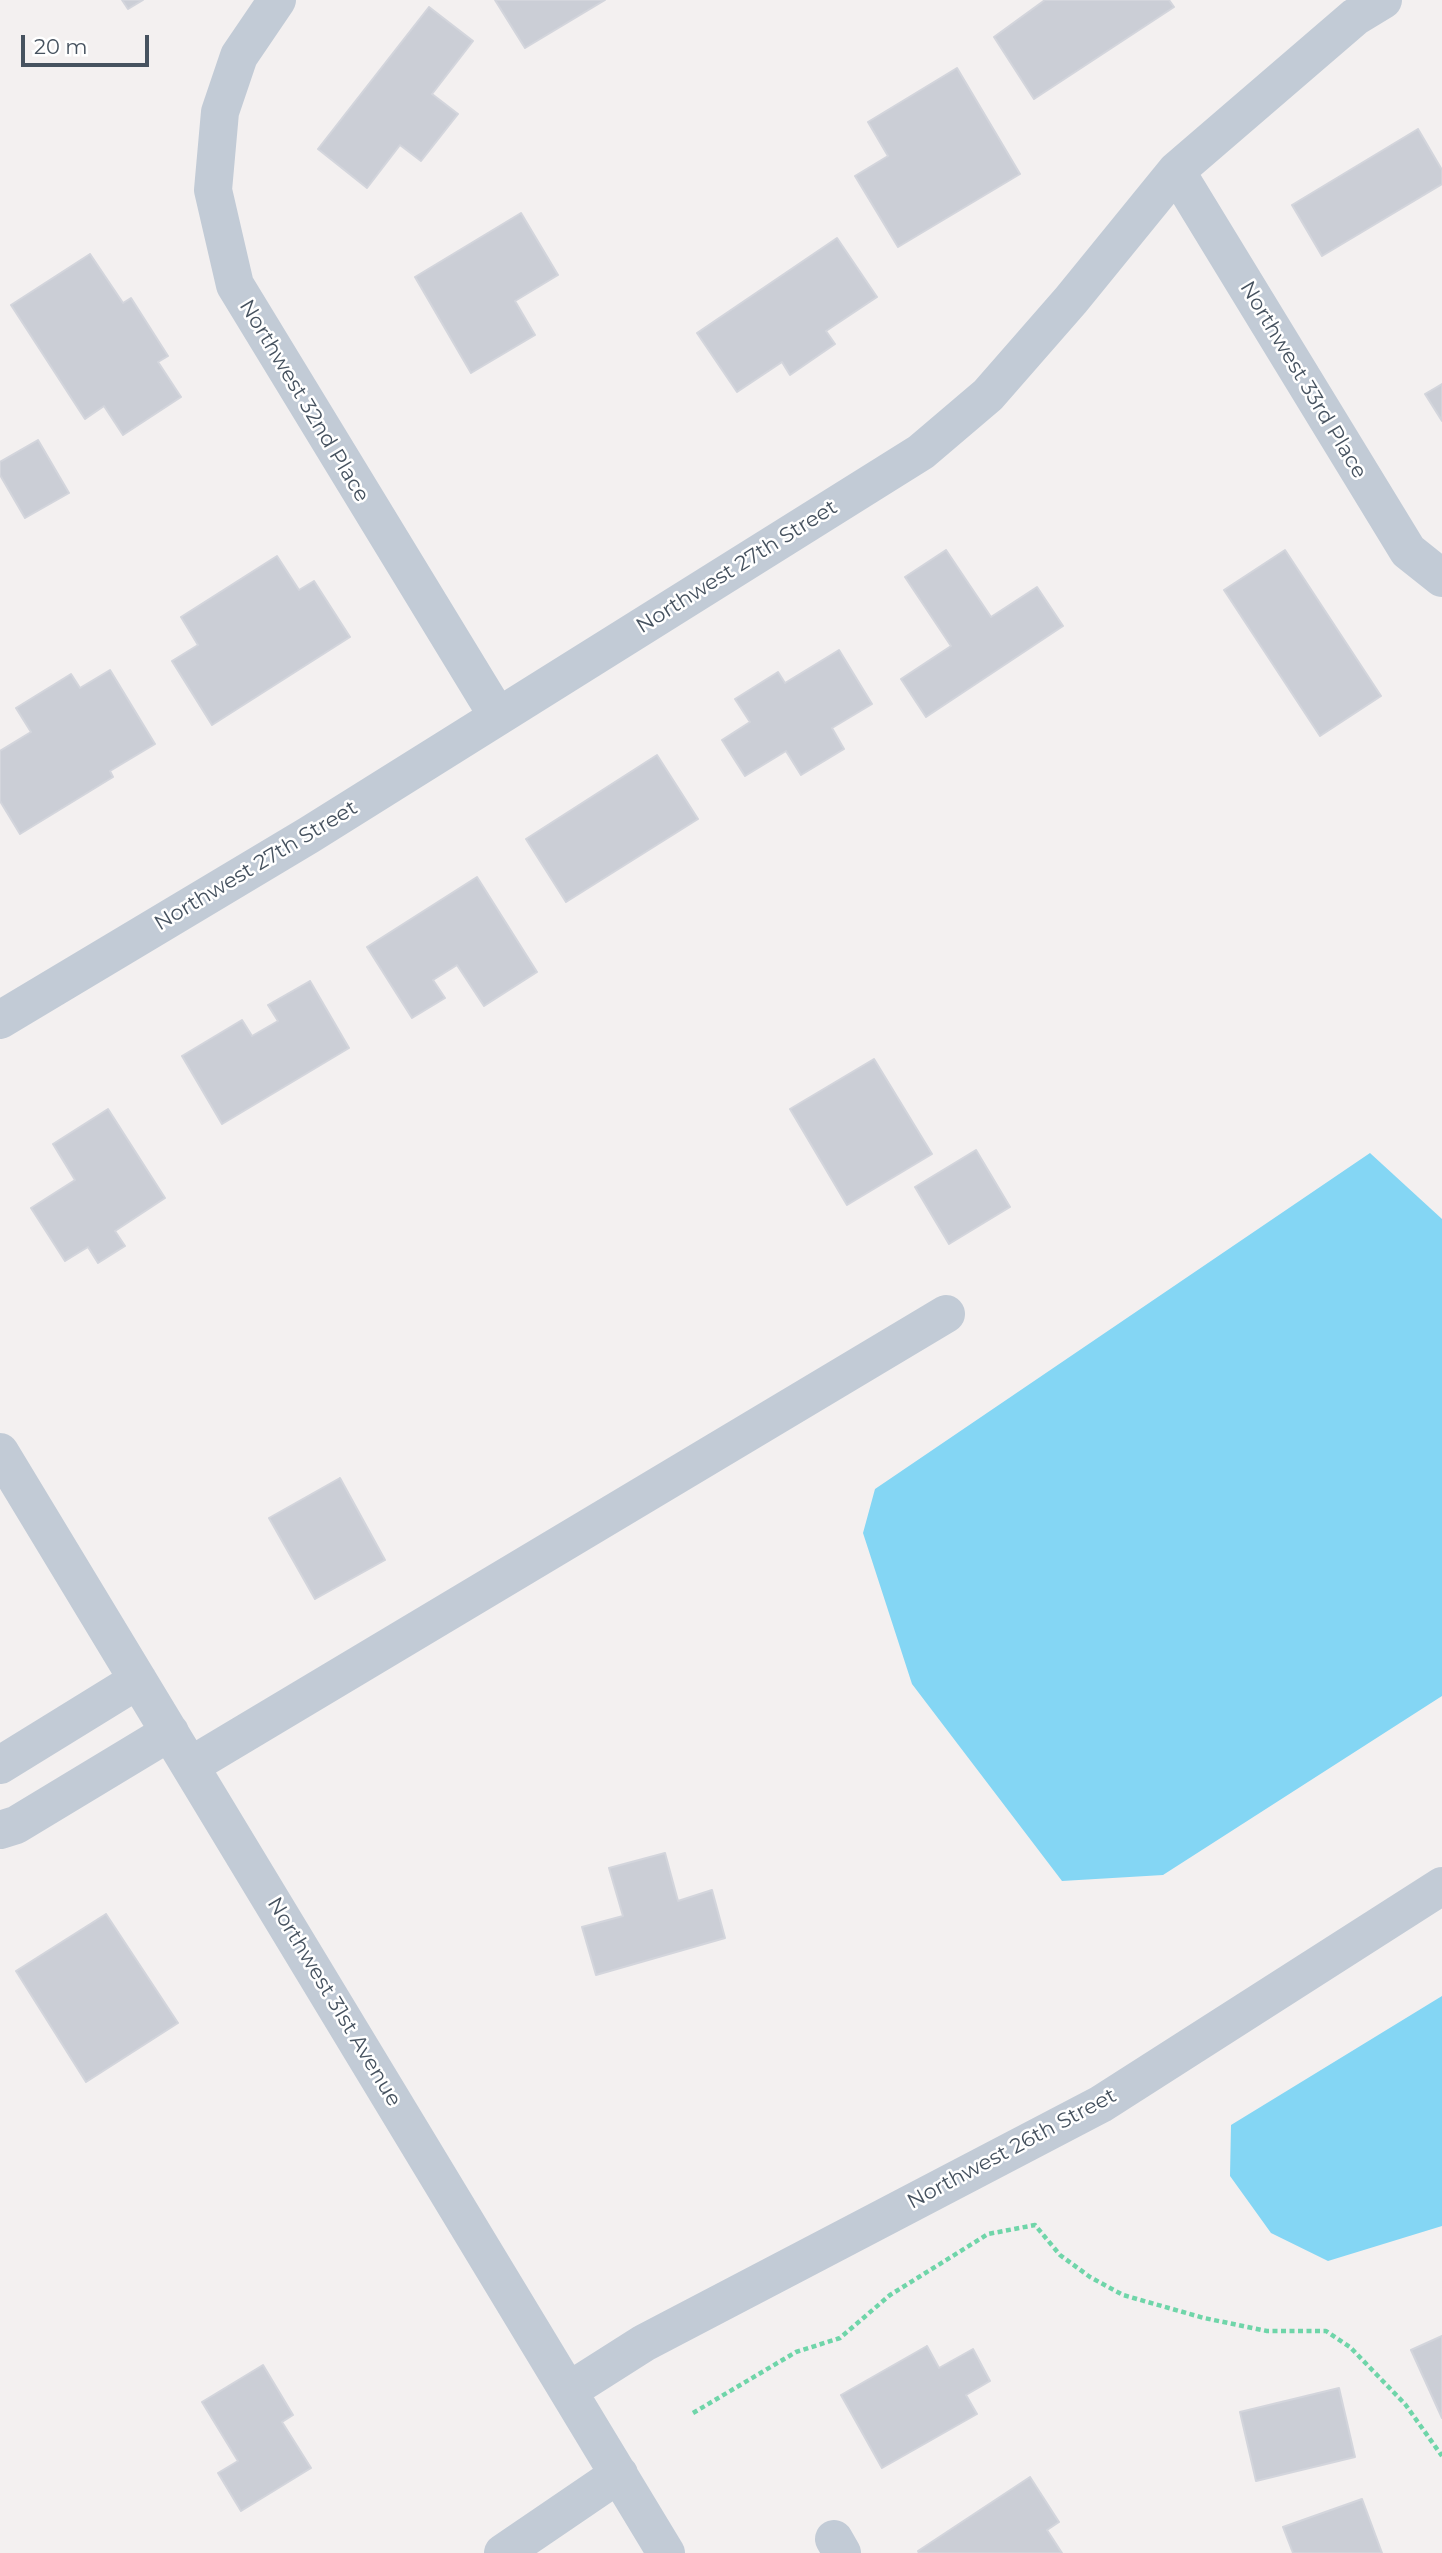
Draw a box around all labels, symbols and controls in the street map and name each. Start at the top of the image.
scale bar [24,21,152,65]
text: 20 m [34,34,88,59]
street label: Northwest 33rd Place [1234,277,1372,483]
street label: Northwest 32nd Place [234,295,374,507]
street label: Northwest 27th Street [632,495,842,639]
street label: Northwest 27th Street [150,795,362,937]
street label: Northwest 31st Avenue [262,1893,406,2111]
street label: Northwest 26th Street [903,2083,1121,2215]

